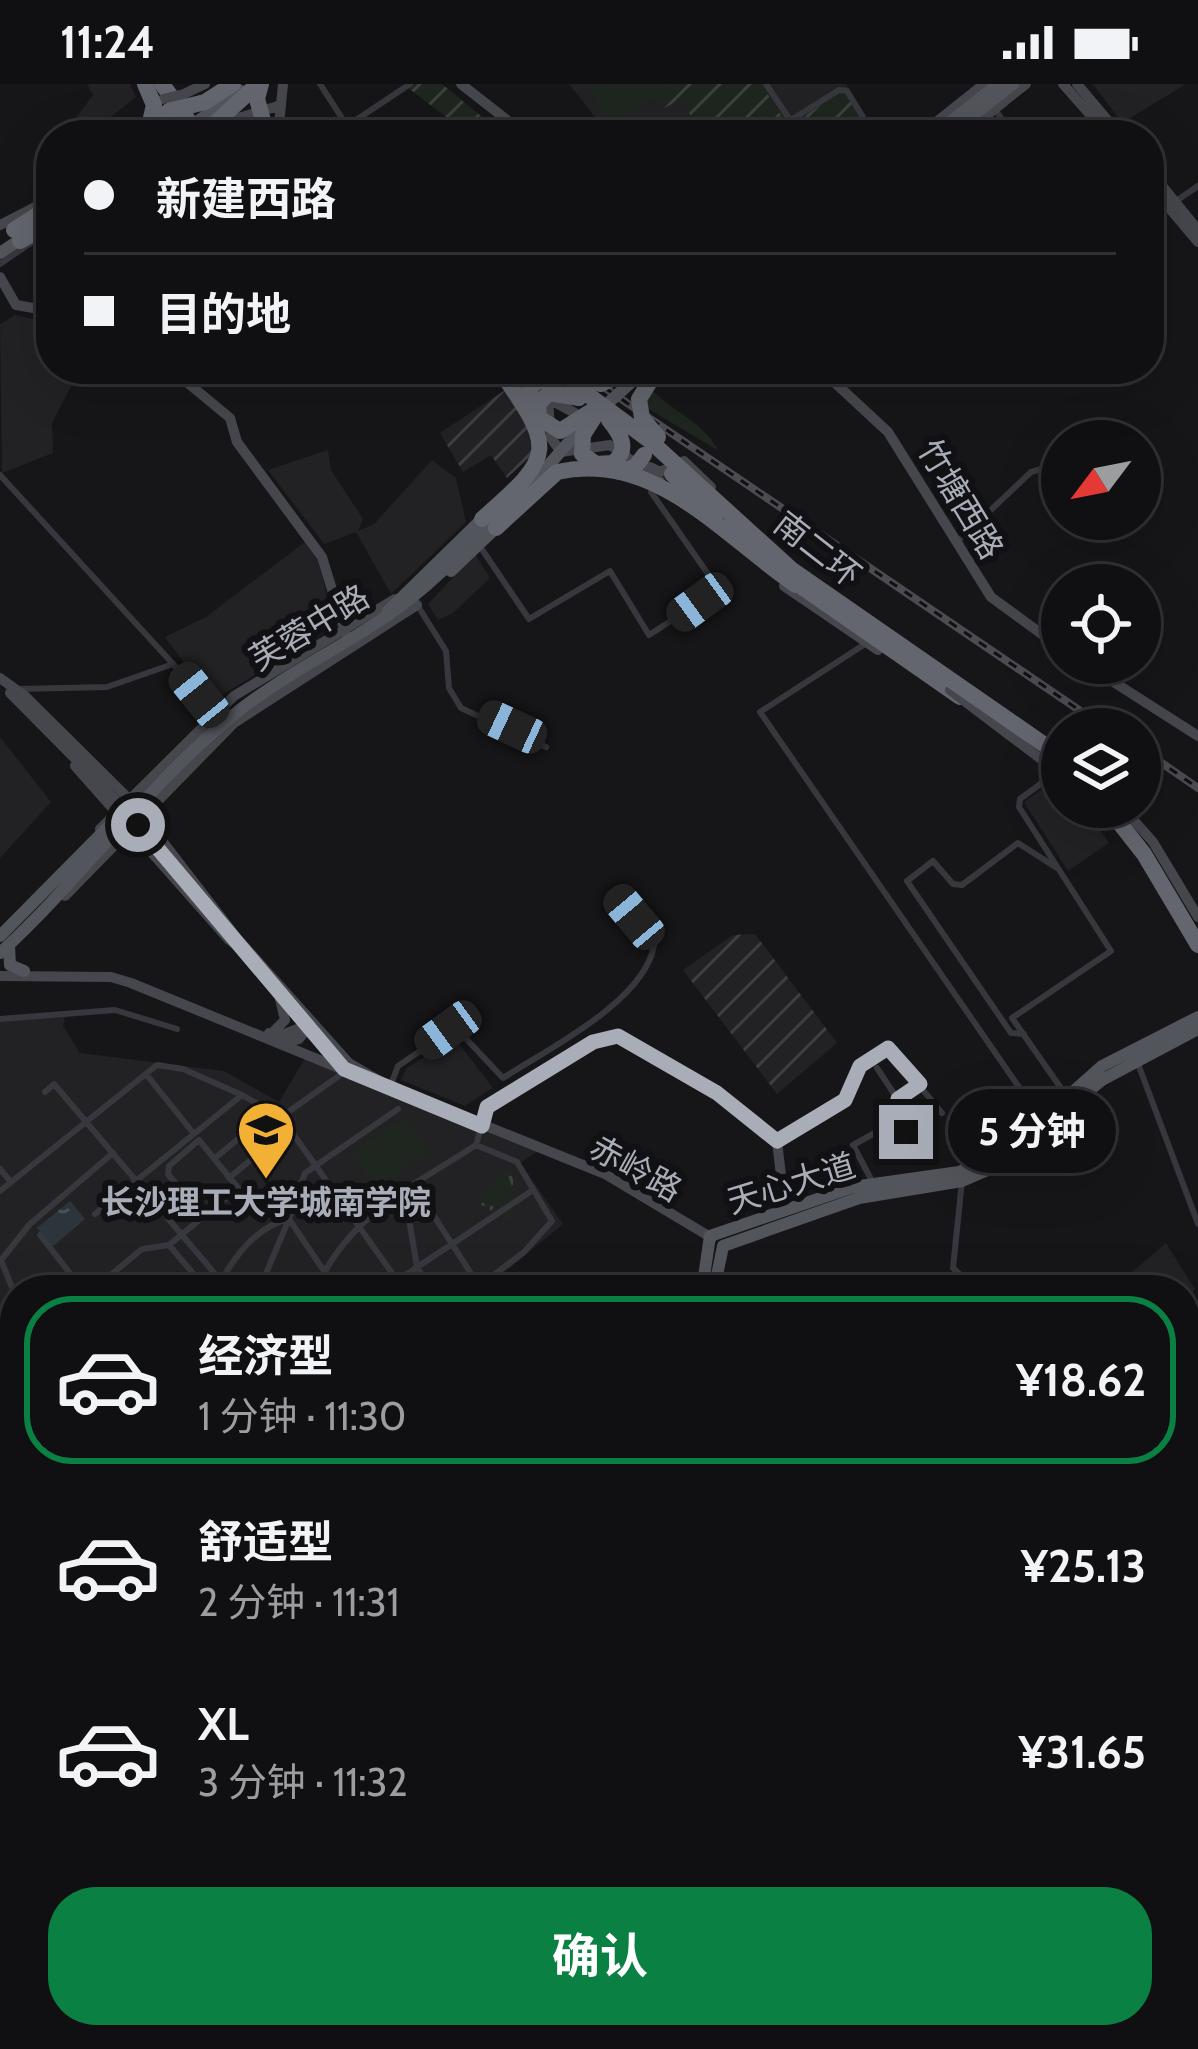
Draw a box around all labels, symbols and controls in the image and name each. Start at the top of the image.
text: 11:24 [60,15,155,69]
text: 新建西路 [156,172,336,226]
text: 目的地 [156,287,291,341]
north arrow [1041,420,1161,540]
map controls [1041,420,1161,828]
street label: 竹塘西路 [910,432,1012,566]
street label: 南二环 [767,503,869,595]
button: locate [1041,564,1161,684]
car [660,566,740,638]
street label: 芙蓉中路 [242,576,376,678]
car [162,656,236,734]
car [472,695,552,759]
button: layers [1041,708,1161,828]
route start [111,798,165,852]
car [597,878,671,956]
car [408,994,488,1066]
callout: 5 分钟 [948,1090,1116,1174]
school or university icon: 长沙理工大学城南学院 [235,1099,297,1181]
route end [879,1105,933,1159]
text: 5 分钟 [978,1107,1086,1155]
street label: 赤岭路 [583,1127,689,1209]
street label: 天心大道 [722,1145,860,1221]
place label: 长沙理工大学城南学院 [101,1182,431,1222]
icon: car [54,1326,162,1434]
text: 经济型 [198,1329,333,1383]
text: ¥18.62 [1016,1353,1146,1407]
text: 1 分钟 · 11:30 [198,1392,406,1440]
icon: car [54,1512,162,1620]
text: 舒适型 [198,1515,333,1569]
text: ¥25.13 [1021,1539,1146,1593]
text: 2 分钟 · 11:31 [198,1578,399,1626]
text: XL [198,1697,249,1751]
icon: car [54,1698,162,1806]
text: ¥31.65 [1019,1725,1146,1779]
text: 3 分钟 · 11:32 [198,1758,408,1806]
button: 确认 [48,1887,1152,2025]

